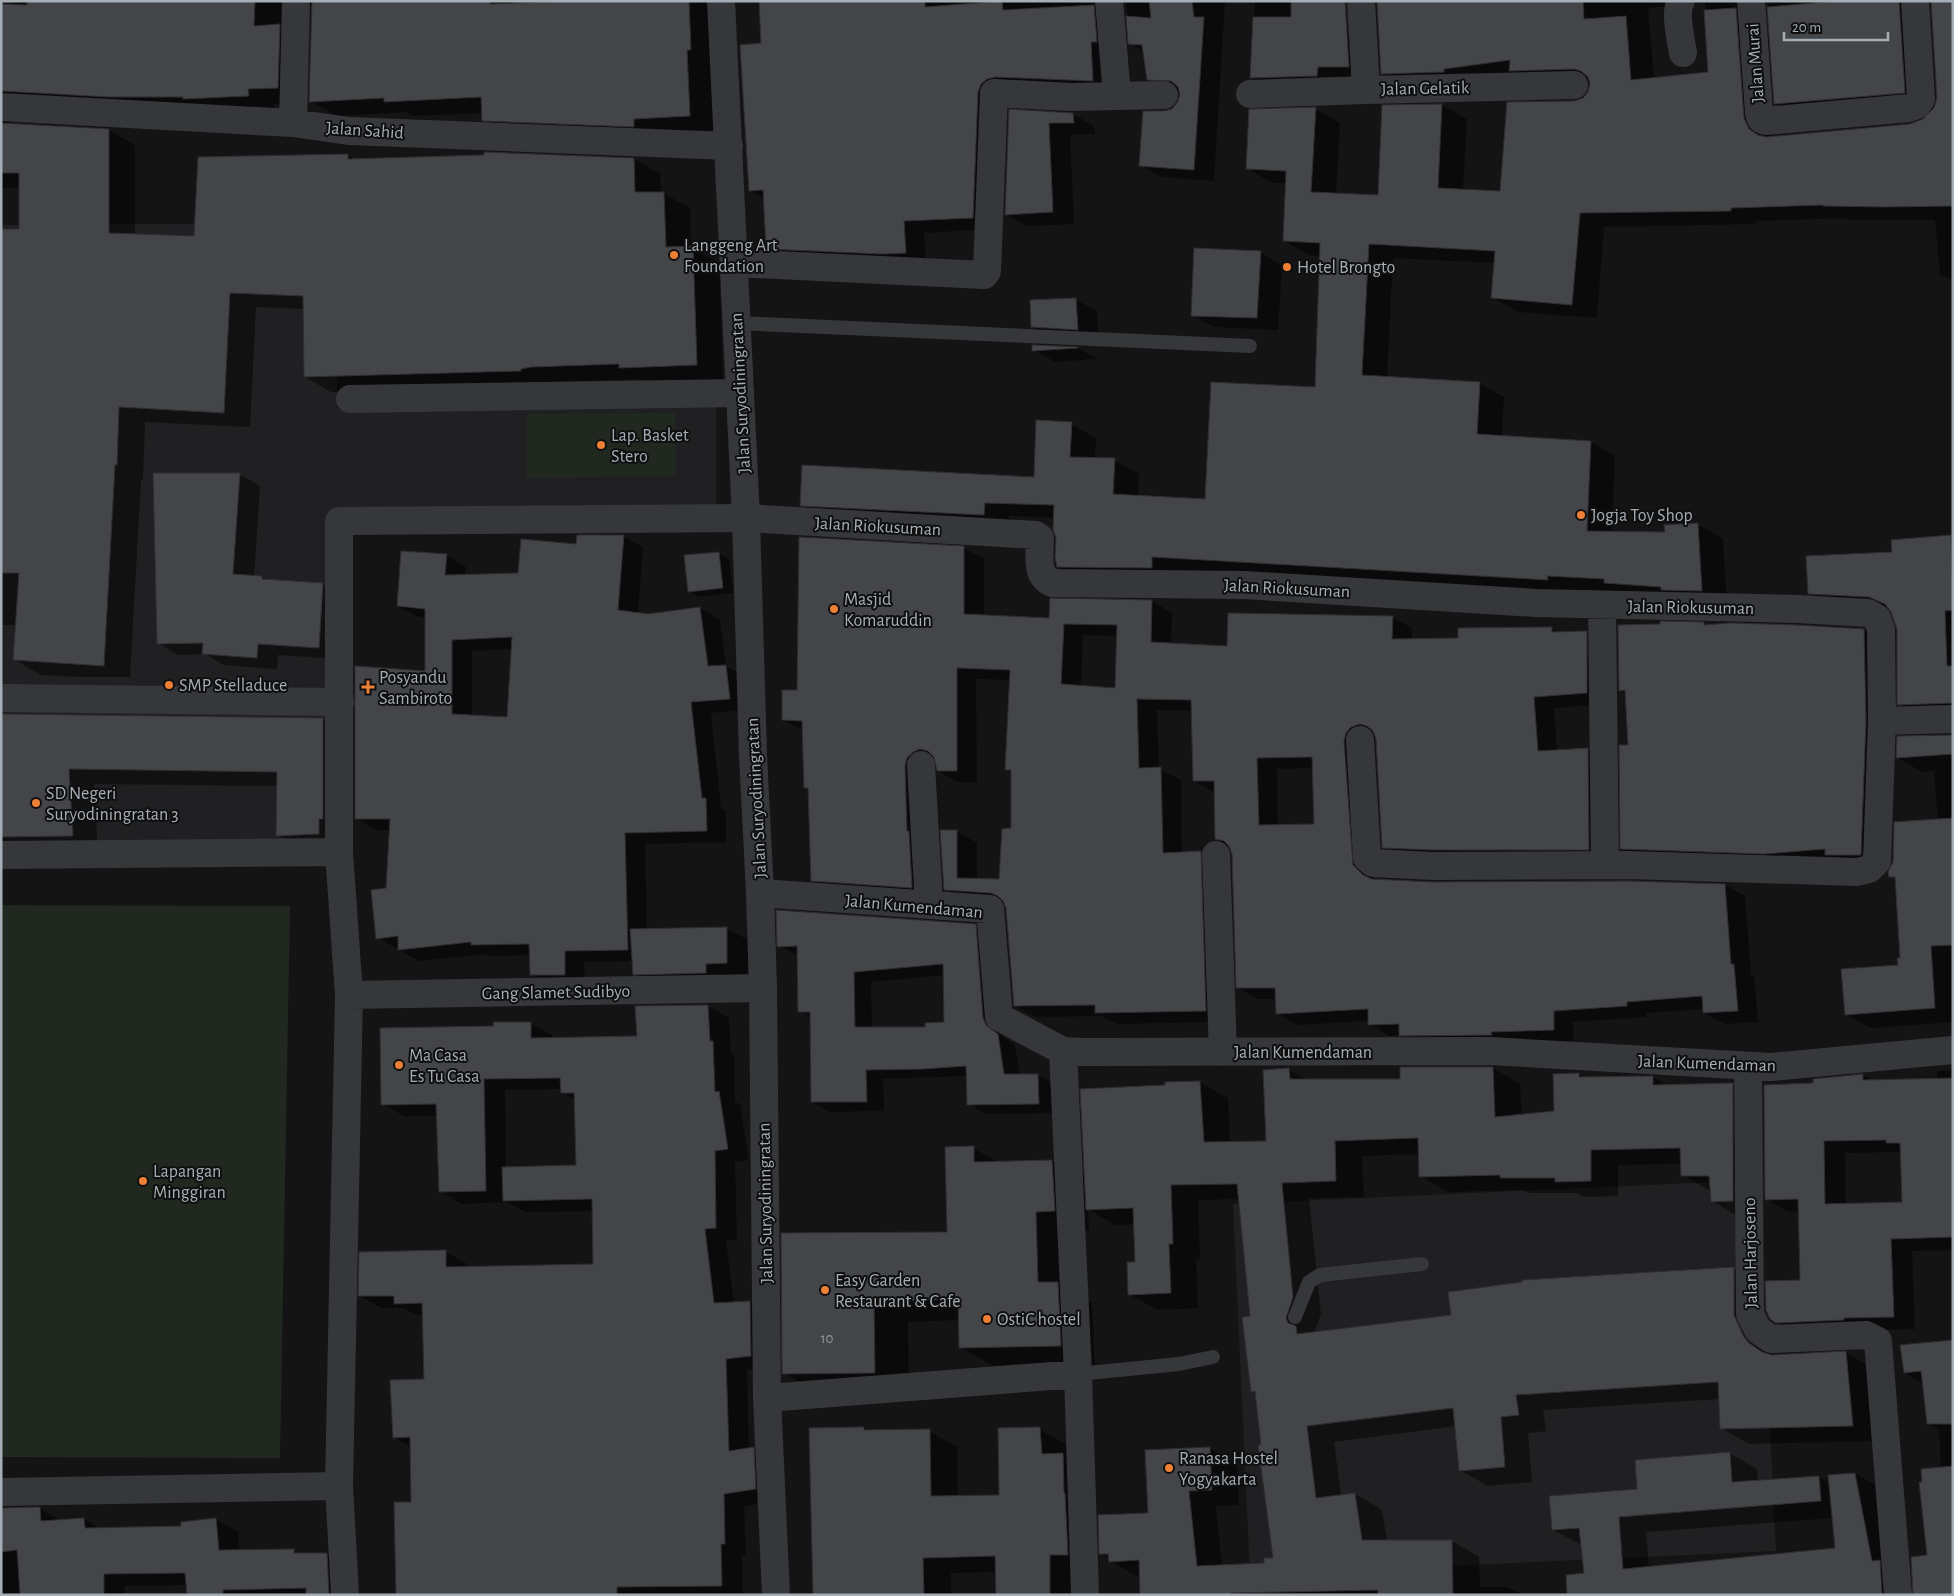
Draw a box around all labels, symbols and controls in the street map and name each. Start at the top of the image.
scale bar [1784,10,1888,42]
text: 20 m [1792,20,1821,35]
street label: Jalan Murai [1744,23,1768,103]
street label: Jalan Gelatik [1381,79,1470,99]
street label: Jalan Sahid [325,119,404,143]
place label: Langgeng Art Foundation [684,237,778,276]
marker: Langgeng Art Foundation [668,249,680,261]
place label: Hotel Brongto [1297,259,1395,277]
marker: Hotel Brongto [1281,261,1293,273]
street label: Jalan Suryodiningratan [728,312,754,474]
place label: Lap. Basket Stero [611,427,689,466]
marker: Lap. Basket Stero [595,439,607,451]
place label: Jogja Toy Shop [1591,507,1693,525]
marker: Jogja Toy Shop [1575,509,1587,521]
street label: Jalan Riokusuman [814,515,942,539]
street label: Jalan Riokusuman [1223,577,1351,601]
place label: Masjid Komaruddin [844,591,932,630]
street label: Jalan Riokusuman [1628,598,1754,618]
marker: Masjid Komaruddin [828,603,840,615]
place label: Posyandu Sambiroto [379,669,452,708]
place label: SMP Stelladuce [179,677,287,695]
marker: SMP Stelladuce [163,679,175,691]
marker: Posyandu Sambiroto [361,680,375,694]
street label: Jalan Suryodiningratan [744,717,770,879]
place label: SD Negeri Suryodiningratan 3 [46,785,179,824]
marker: SD Negeri Suryodiningratan 3 [30,797,42,809]
street label: Jalan Kumendaman [844,892,984,922]
street label: Gang Slamet Sudibyo [482,983,631,1003]
street label: Jalan Kumendaman [1234,1044,1372,1062]
place label: Ma Casa Es Tu Casa [409,1047,480,1086]
street label: Jalan Kumendaman [1638,1053,1776,1075]
marker: Ma Casa Es Tu Casa [393,1059,405,1071]
street label: Jalan Suryodiningratan [756,1123,776,1283]
place label: Lapangan Minggiran [153,1163,226,1202]
marker: Lapangan Minggiran [137,1175,149,1187]
street label: Jalan Harjoseno [1741,1197,1761,1309]
place label: Easy Garden Restaurant & Cafe [835,1272,961,1311]
marker: Easy Garden Restaurant & Cafe [819,1284,831,1296]
place label: OstiC hostel [997,1311,1081,1329]
marker: OstiC hostel [981,1313,993,1325]
house number: 10 [820,1331,834,1346]
place label: Ranasa Hostel Yogyakarta [1179,1450,1278,1489]
marker: Ranasa Hostel Yogyakarta [1163,1462,1175,1474]

